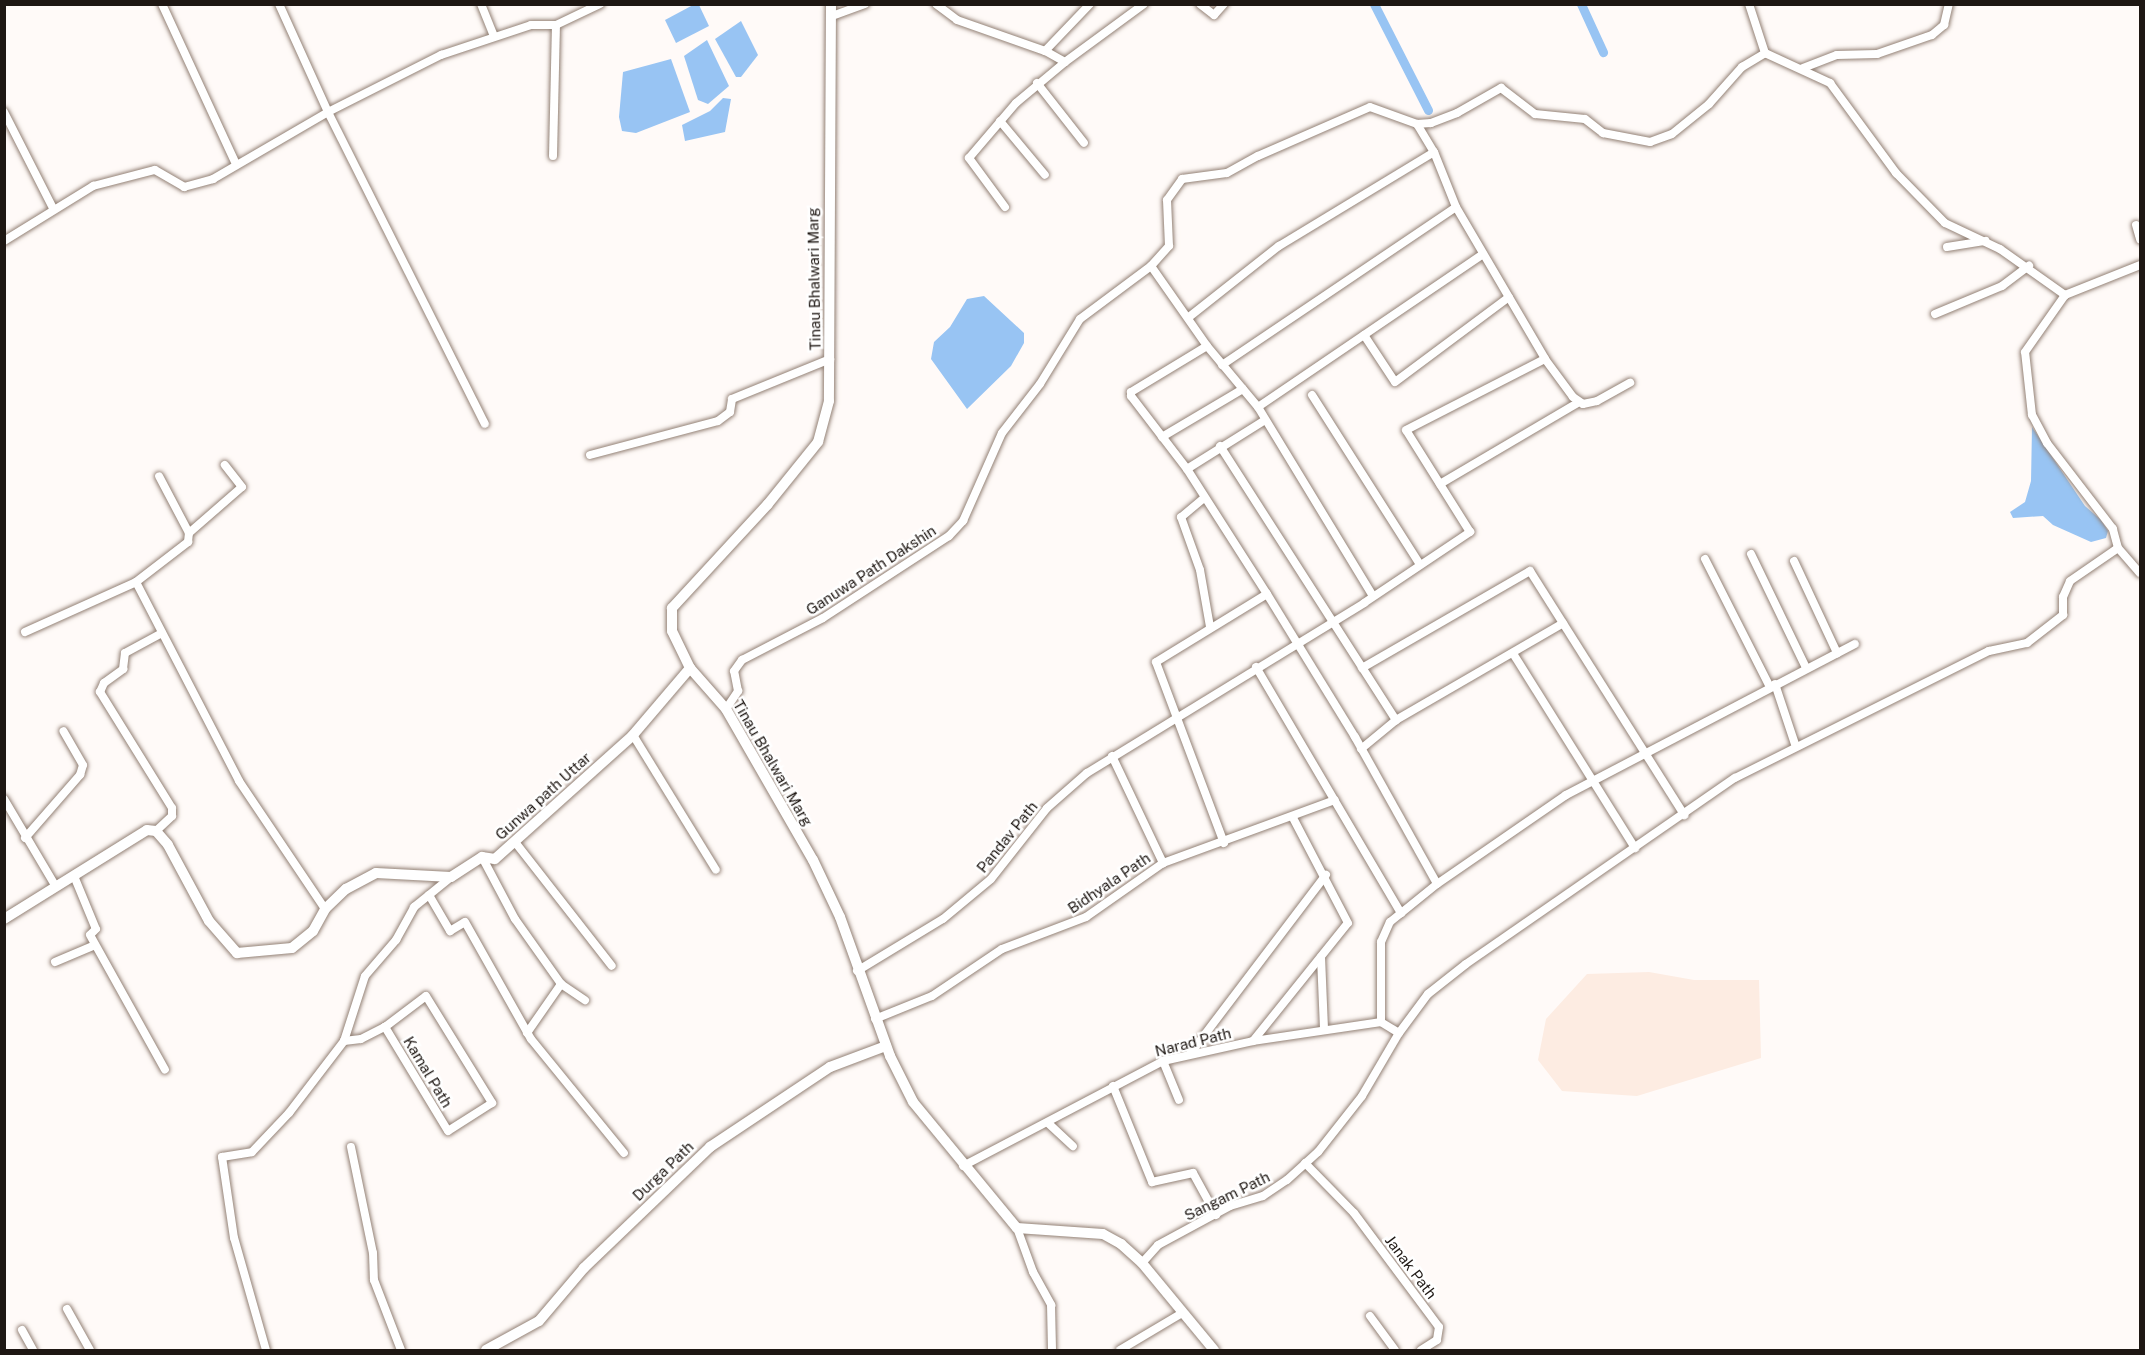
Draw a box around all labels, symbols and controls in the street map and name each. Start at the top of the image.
street label: Tinau Bhalwari Marg [804,207,824,351]
street label: Ganuwa Path Dakshin [803,521,939,619]
street label: Tinau Bhalwari Marg [730,697,816,829]
street label: Gunwa path Uttar [492,748,594,844]
street label: Pandav Path [973,798,1041,876]
street label: Bidhyala Path [1064,849,1154,917]
street label: Narad Path [1153,1024,1233,1060]
street label: Kamal Path [400,1033,456,1111]
street label: Durga Path [629,1138,697,1204]
street label: Sangam Path [1181,1168,1273,1224]
street label: Janak Path [1381,1232,1441,1302]

